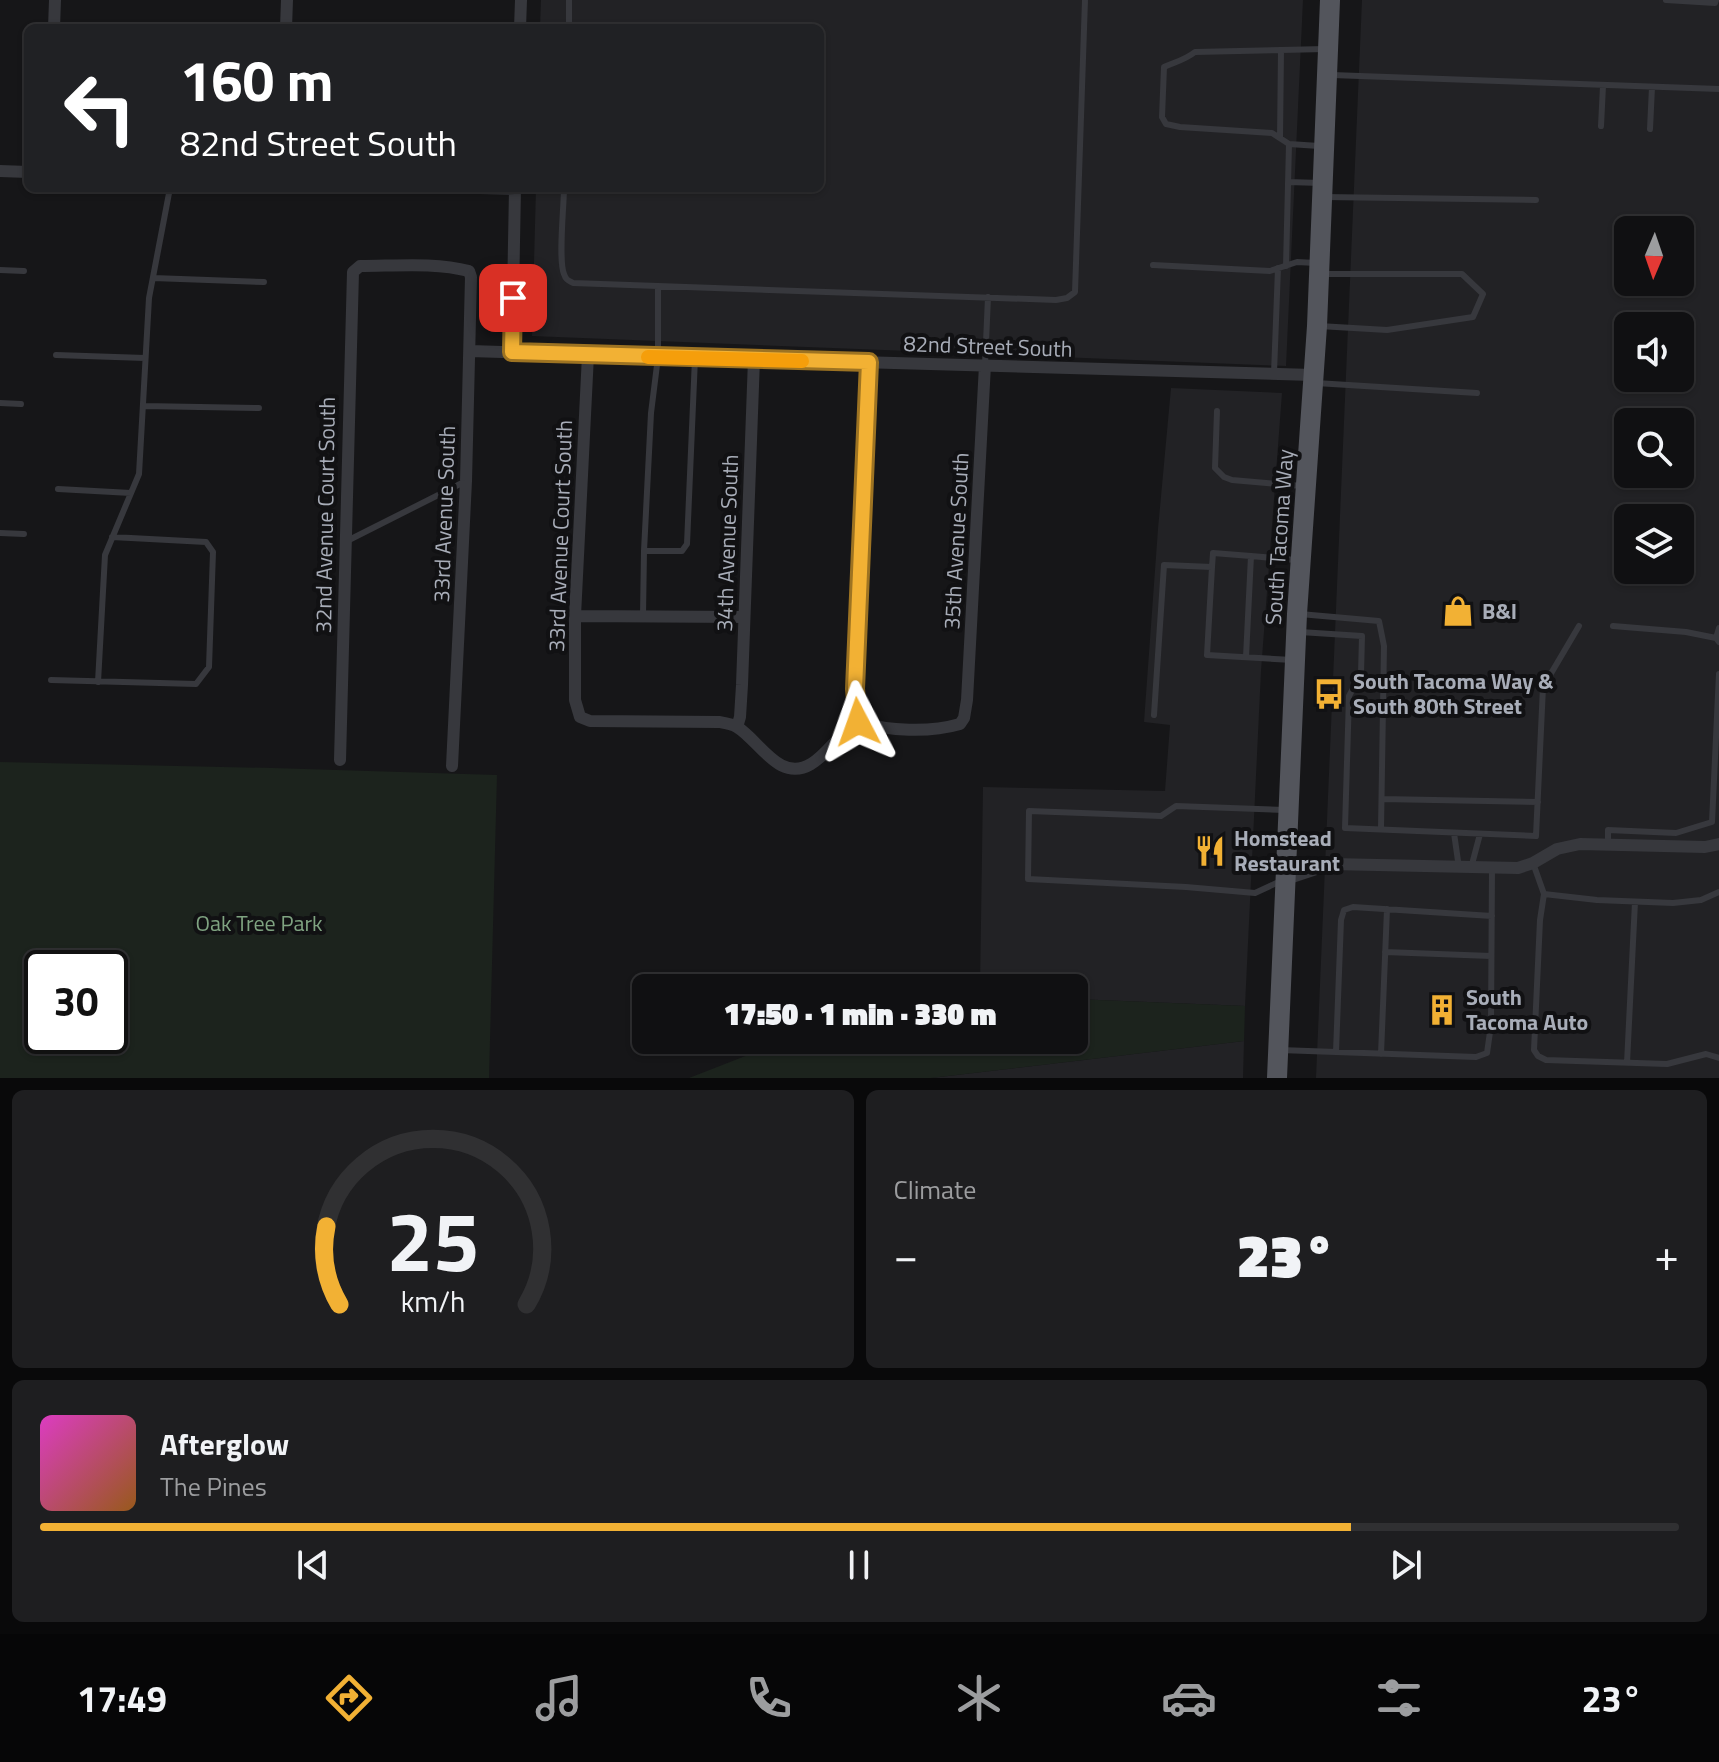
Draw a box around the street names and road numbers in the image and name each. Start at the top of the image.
street label: 82nd Street South [903,326,1073,366]
street label: 32nd Avenue Court South [306,396,344,634]
street label: 33rd Avenue Court South [539,419,581,653]
street label: 33rd Avenue South [424,425,464,603]
street label: South Tacoma Way [1256,448,1302,626]
street label: 35th Avenue South [934,452,978,630]
street label: 34th Avenue South [707,454,747,632]

